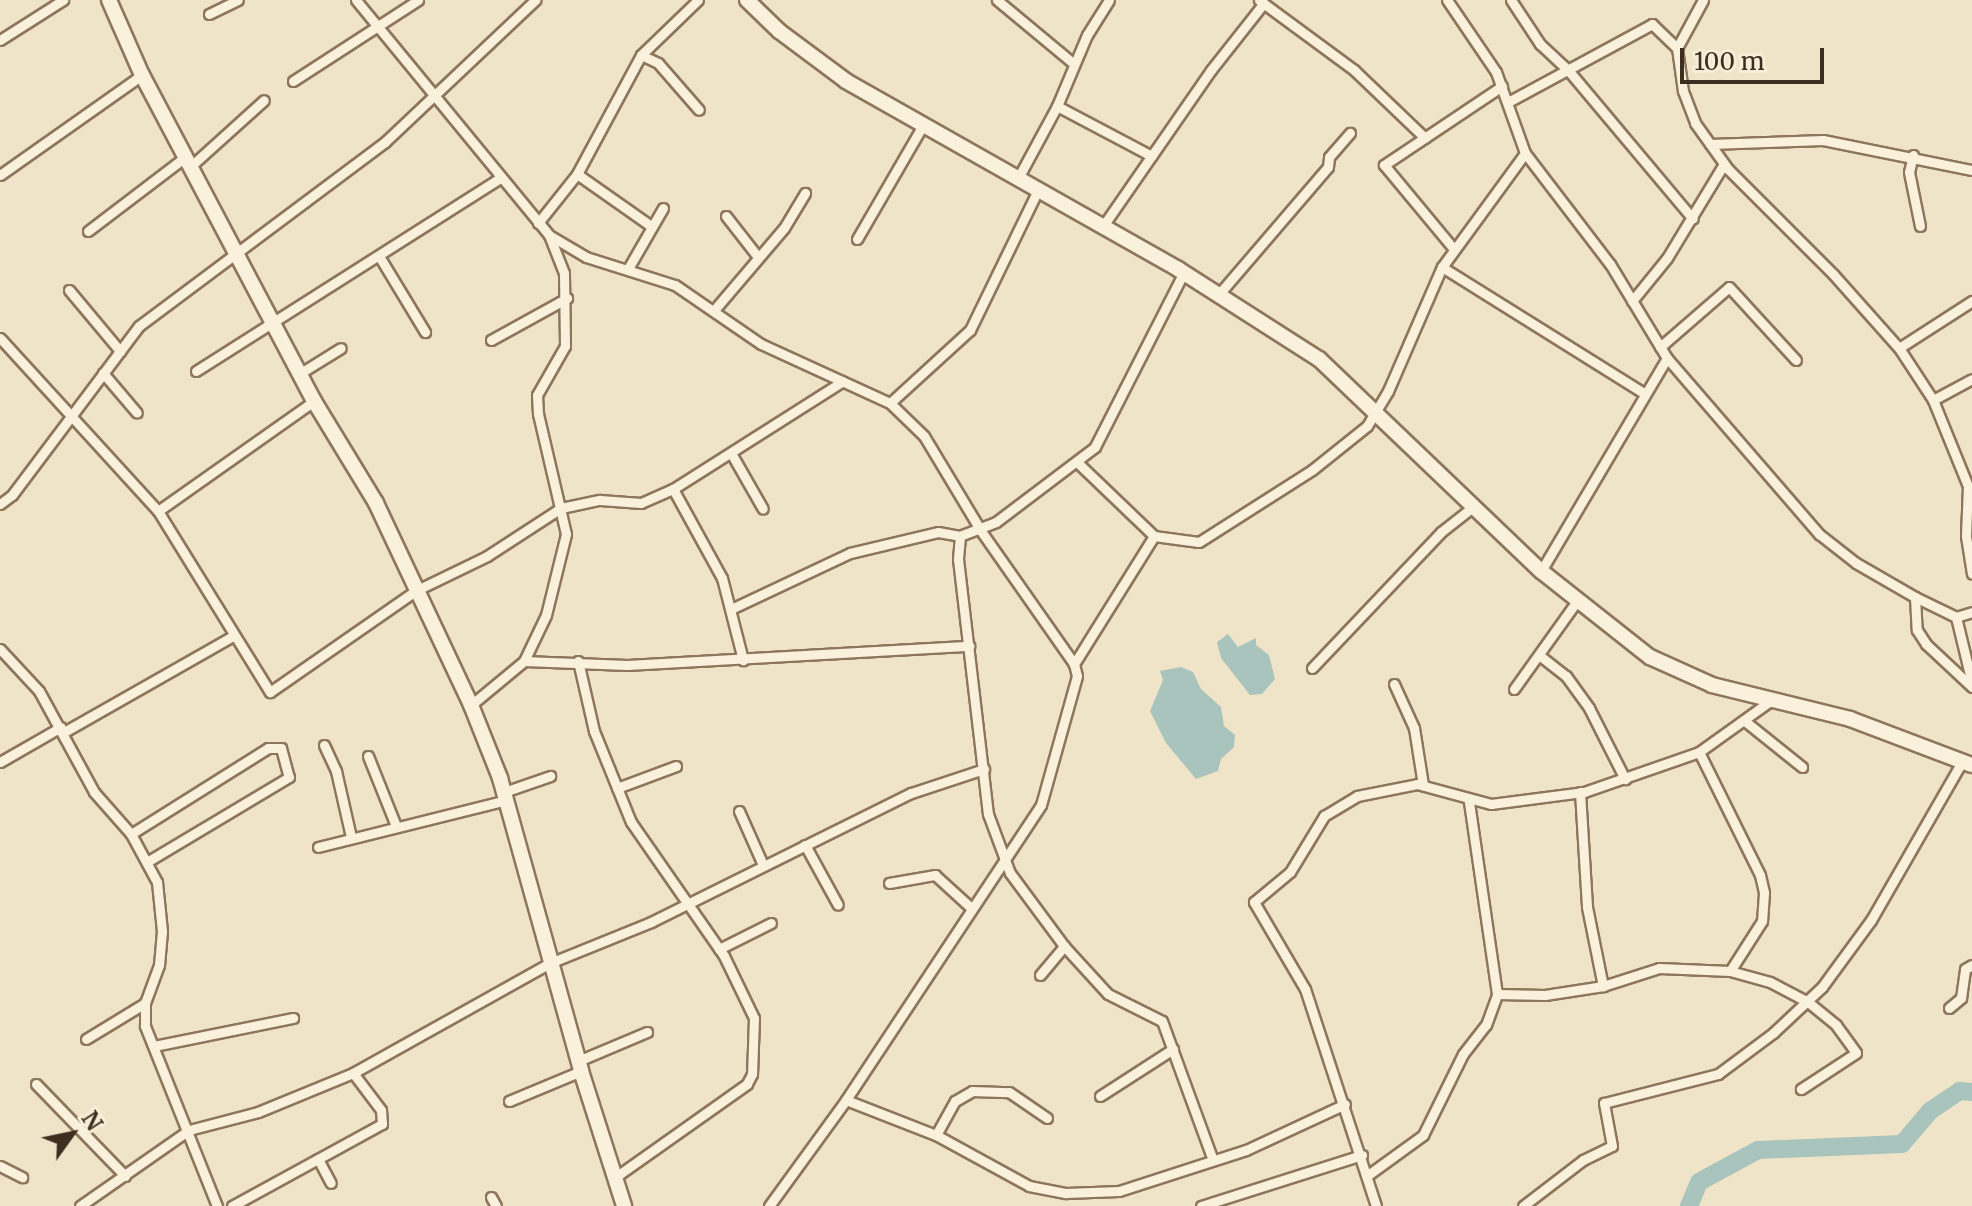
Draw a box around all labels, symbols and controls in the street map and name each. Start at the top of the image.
scale bar [1684,32,1828,82]
text: 100 m [1694,46,1764,77]
north arrow [32,1094,112,1174]
text: N [76,1106,109,1136]

